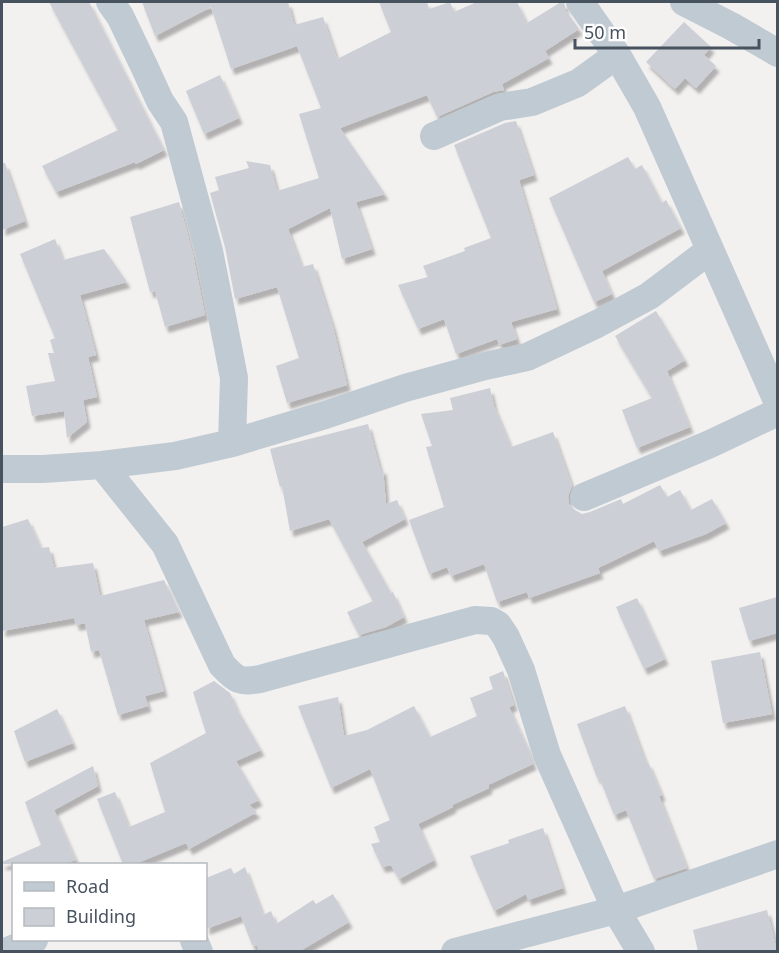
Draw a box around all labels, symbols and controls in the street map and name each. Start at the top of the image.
scale bar [575,12,760,50]
text: 50 m [584,20,626,44]
legend [12,863,207,941]
text: Road [66,874,109,898]
text: Building [66,904,136,928]

